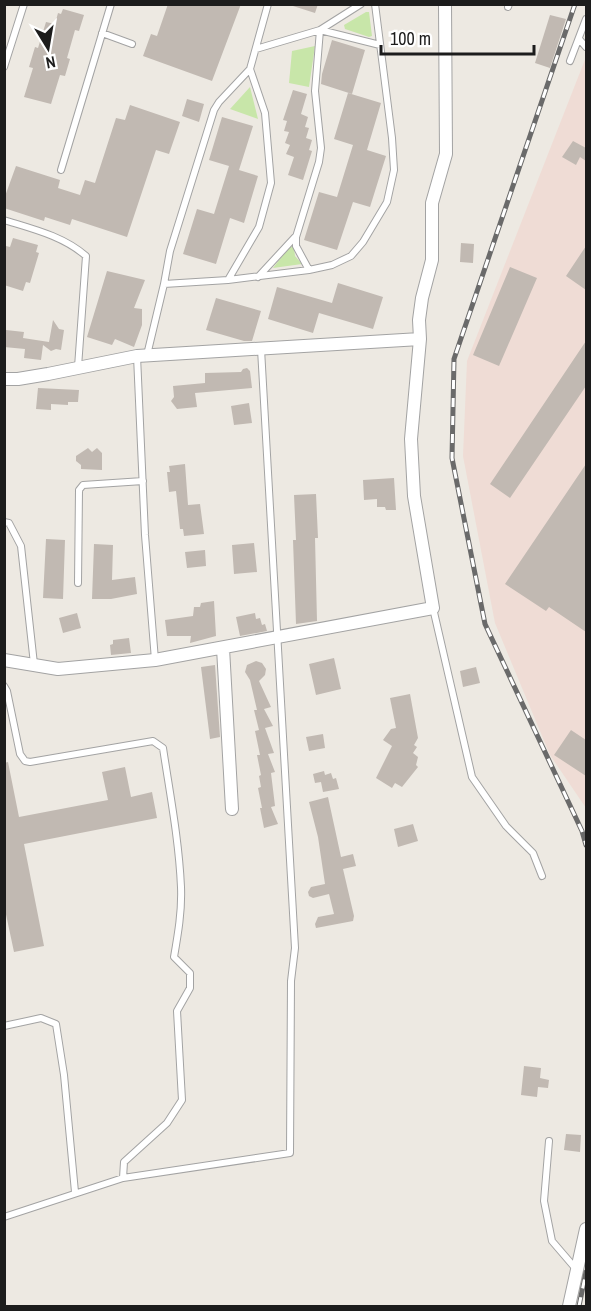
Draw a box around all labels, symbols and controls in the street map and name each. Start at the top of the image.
north arrow [18,18,78,78]
scale bar [381,18,534,56]
text: 100 m [390,26,431,51]
text: N [44,51,58,74]

